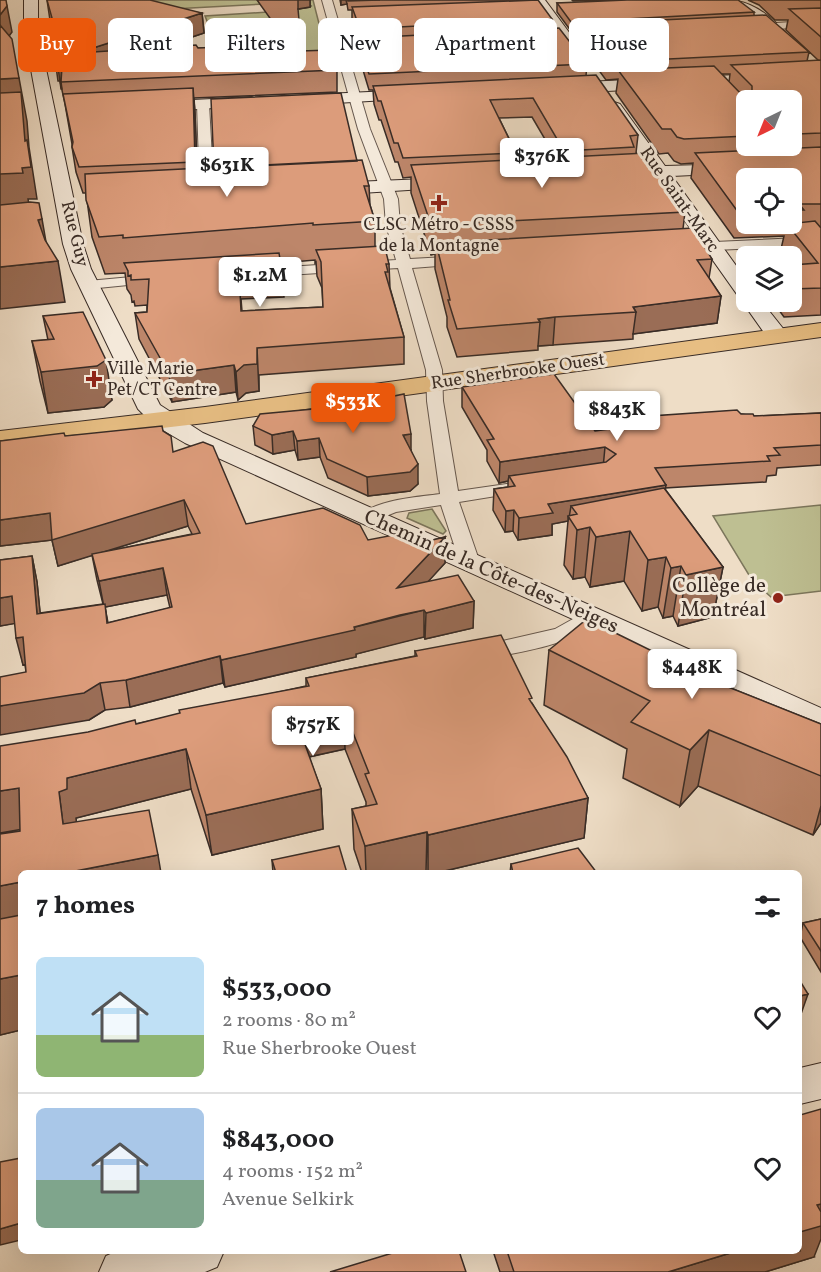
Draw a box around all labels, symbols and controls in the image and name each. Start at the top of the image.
chip: Buy [18,18,96,72]
chip: Rent [108,18,193,72]
chip: Filters [205,18,306,72]
chip: New [318,18,402,72]
chip: Apartment [414,18,557,72]
chip: House [569,18,669,72]
north arrow [736,90,802,156]
map controls [736,90,802,312]
pin: $376K [500,138,584,189]
street label: Rue Saint-Marc [633,142,725,258]
text: $376K [514,143,570,171]
pin: $631K [185,147,269,198]
text: $631K [200,152,254,180]
button: locate [736,168,802,234]
marker: CLSC Métro - CSSS de la Montagne [430,194,448,212]
street label: Rue Guy [54,198,94,270]
place label: CLSC Métro - CSSS de la Montagne [363,213,515,259]
button: layers [736,246,802,312]
pin: $1.2M [218,257,302,308]
text: $1.2M [233,262,287,290]
street label: Rue Sherbrooke Ouest [429,347,607,397]
place label: Ville Marie Pet/CT Centre [107,357,217,403]
marker: Ville Marie Pet/CT Centre [85,370,103,388]
pin: $533K [311,383,395,434]
text: $533K [325,388,381,416]
pin: $843K [575,391,659,442]
text: $843K [588,396,646,424]
street label: Chemin de la Côte-des-Neiges [359,503,623,641]
place label: Collège de Montréal [672,572,766,625]
marker: Collège de Montréal [771,591,785,605]
pin: $448K [650,649,734,700]
text: $448K [662,654,722,682]
pin: $757K [271,706,355,757]
text: $757K [286,711,340,739]
text: 7 homes [36,888,135,924]
icon: filters [751,890,784,923]
text: $533,000 [222,971,332,1007]
icon: home [84,981,156,1053]
icon: heart [751,1001,784,1034]
text: 2 rooms · 80 m² [222,1007,356,1035]
text: Rue Sherbrooke Ouest [222,1035,417,1063]
text: $843,000 [222,1122,334,1158]
icon: home [84,1132,156,1204]
icon: heart [751,1152,784,1185]
text: 4 rooms · 152 m² [222,1158,363,1186]
text: Avenue Selkirk [222,1186,354,1214]

